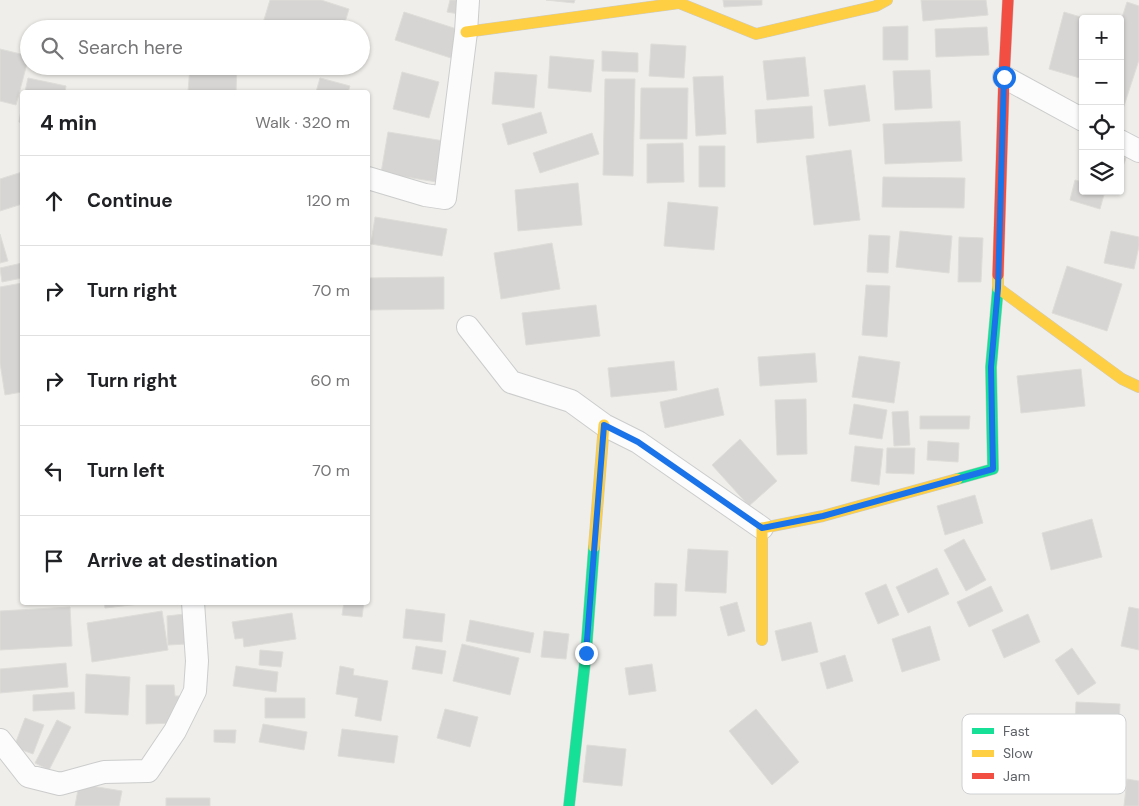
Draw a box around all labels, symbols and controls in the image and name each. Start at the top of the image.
map controls [1079,15,1124,195]
button: + [1079,15,1124,60]
search box [20,20,370,75]
icon: search [38,34,66,62]
text: Search here [78,35,183,60]
button: − [1079,60,1124,105]
route start [993,66,1016,89]
button: locate [1079,105,1124,150]
text: 4 min [40,109,97,137]
text: Walk · 320 m [255,112,350,133]
button: layers [1079,150,1124,195]
icon: ahead [40,187,68,215]
text: Continue [87,188,173,213]
text: 120 m [306,190,350,211]
icon: right [40,277,68,305]
text: Turn right [87,278,177,303]
text: 70 m [312,280,350,301]
icon: right [40,367,68,395]
text: Turn right [87,368,177,393]
text: 60 m [310,370,350,391]
icon: left [40,457,68,485]
text: Turn left [87,458,165,483]
text: 70 m [312,460,350,481]
icon: arrive [40,547,68,575]
text: Arrive at destination [87,548,278,573]
route end [575,642,598,665]
legend [962,714,1126,794]
text: Fast [1003,722,1030,740]
text: Slow [1003,744,1033,762]
text: Jam [1003,767,1030,785]

